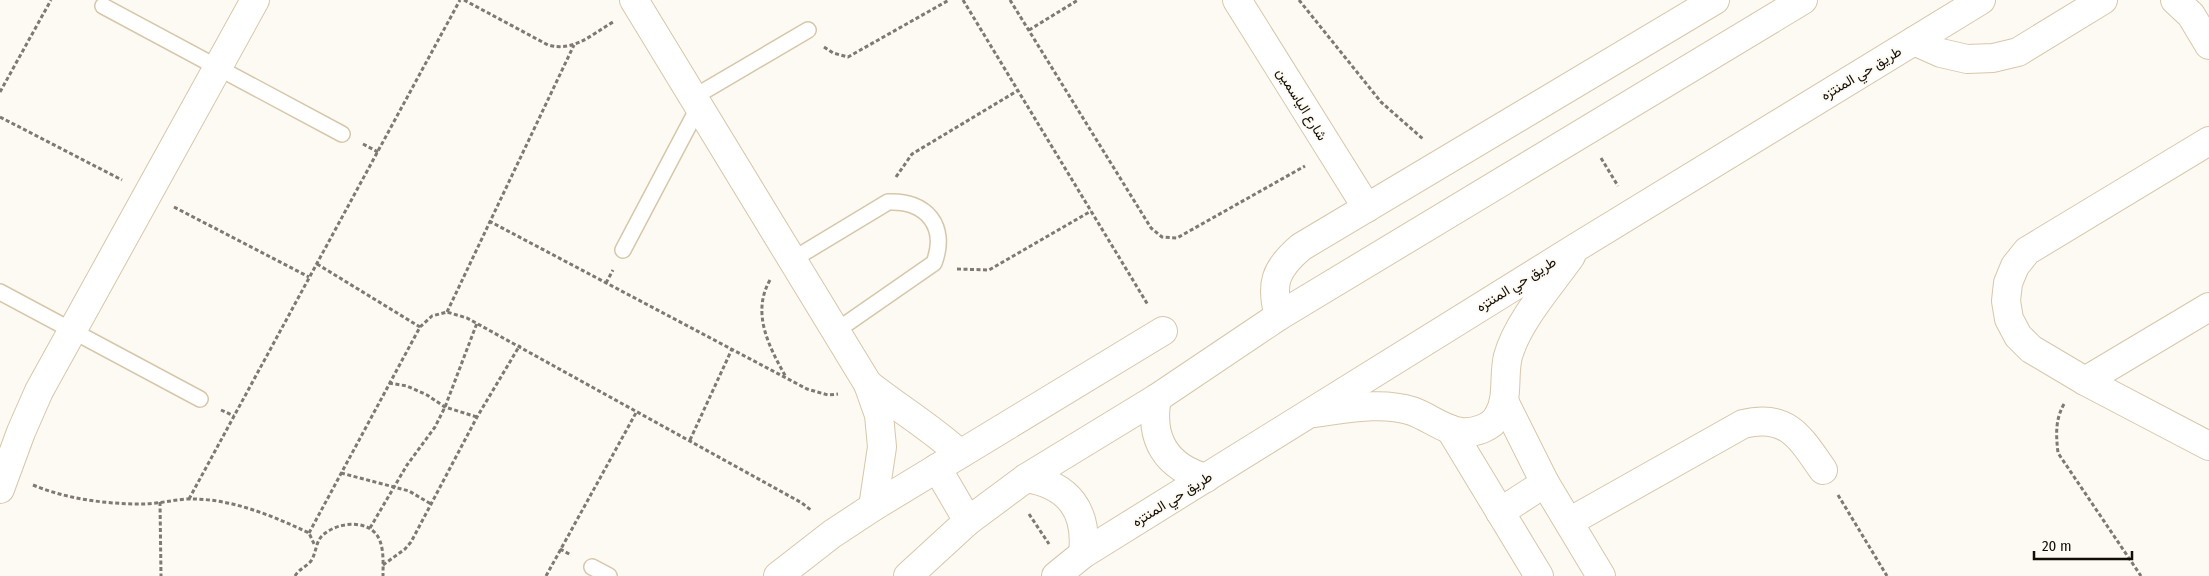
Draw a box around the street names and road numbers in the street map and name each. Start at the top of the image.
street label: طريق حي المنتزه [1818,43,1906,107]
street label: شارع الياسمين [1271,65,1331,145]
street label: طريق حي المنتزه [1473,253,1561,318]
street label: طريق حي المنتزه [1129,468,1217,533]

